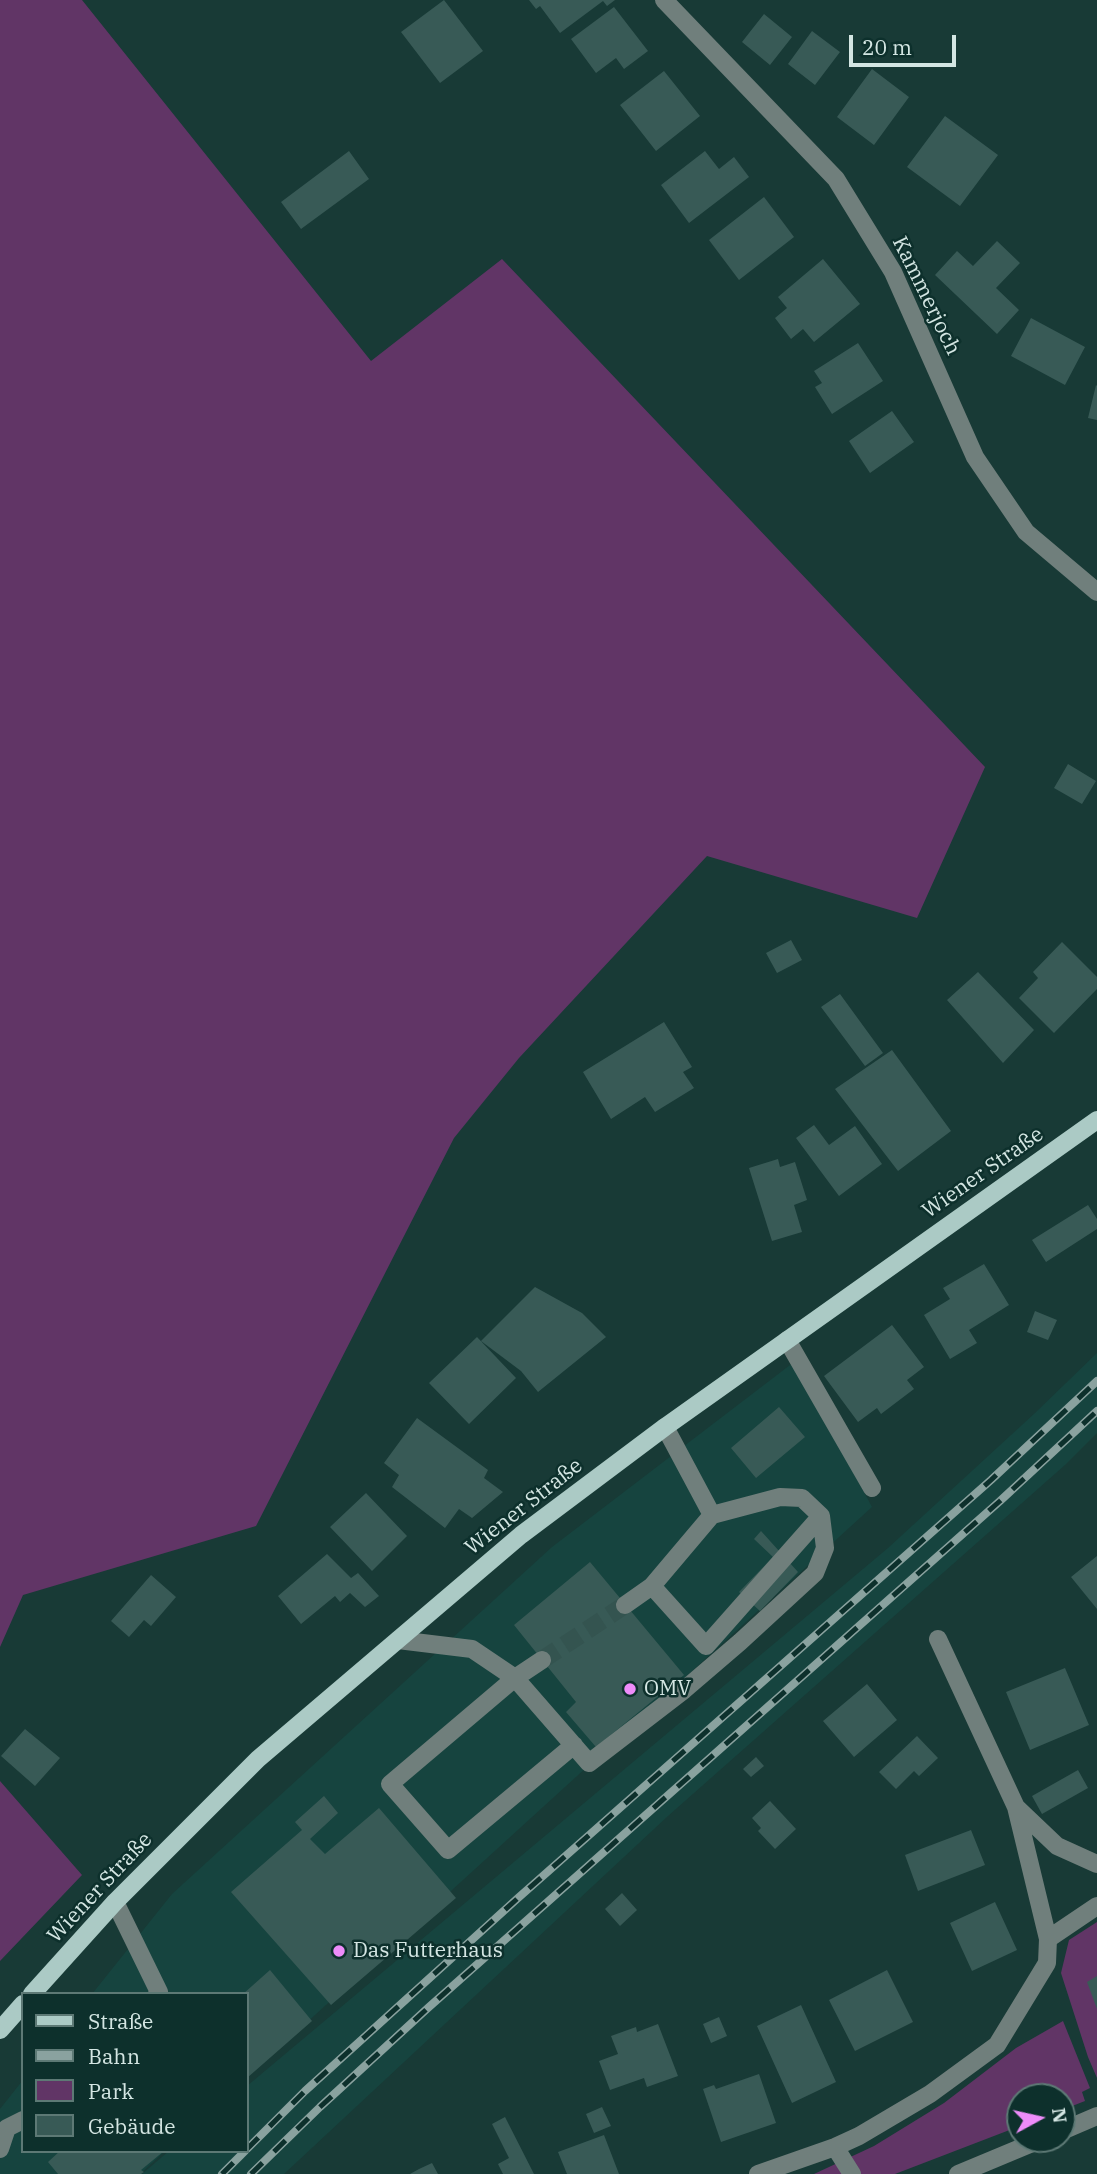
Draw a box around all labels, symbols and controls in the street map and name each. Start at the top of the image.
scale bar [852,21,959,65]
text: 20 m [862,33,912,61]
street label: Kammerjoch [886,233,966,359]
street label: Wiener Straße [918,1122,1048,1224]
street label: Wiener Straße [460,1453,588,1561]
place label: OMV [644,1676,691,1702]
marker: OMV [622,1681,638,1697]
street label: Wiener Straße [42,1827,158,1949]
place label: Das Futterhaus [353,1938,503,1964]
marker: Das Futterhaus [331,1943,347,1959]
legend [21,1992,248,2153]
text: Straße [88,2007,153,2035]
text: Bahn [88,2042,140,2070]
text: Park [88,2077,134,2105]
north arrow [1006,2083,1076,2153]
text: N [1047,2106,1073,2124]
text: Gebäude [88,2112,176,2140]

